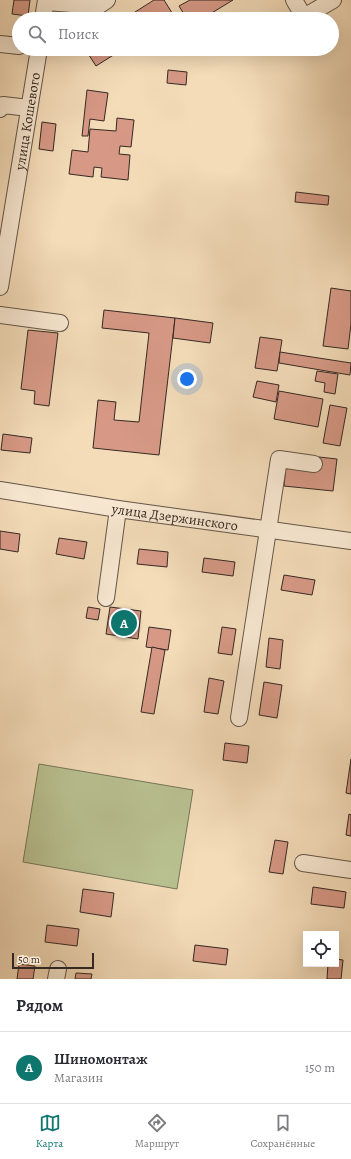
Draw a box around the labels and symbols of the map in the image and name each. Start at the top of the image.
street label: улица Кошевого [10,71,45,173]
your location [177,369,197,389]
street label: улица Дзержинского [109,499,239,535]
pin: A [111,608,137,638]
scale bar [12,951,94,970]

